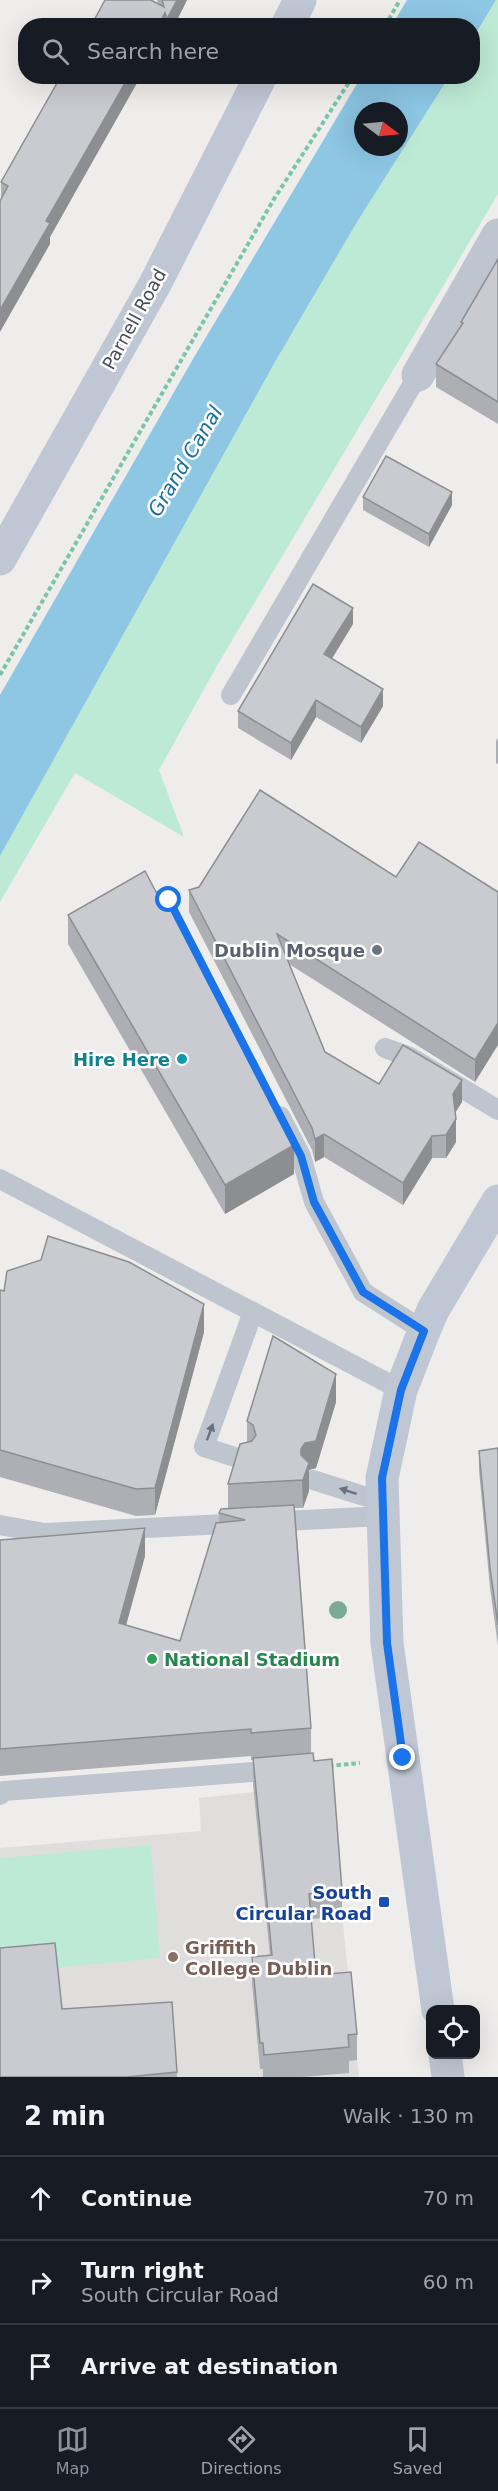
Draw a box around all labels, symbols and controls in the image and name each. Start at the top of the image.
search box [18,18,480,84]
icon: search [39,35,72,68]
text: Search here [87,39,219,64]
north arrow [354,102,408,156]
street label: Parnell Road [98,265,170,373]
water label: Grand Canal [143,401,228,521]
route start [155,886,181,912]
place label: Dublin Mosque [214,940,365,961]
marker: Dublin Mosque [370,943,384,957]
place label: Hire Here [73,1049,170,1070]
marker: Hire Here [175,1052,189,1066]
one-way arrow [205,1422,215,1440]
one-way arrow [339,1486,357,1495]
place label: National Stadium [164,1649,340,1670]
marker: National Stadium [145,1652,159,1666]
route end [389,1744,415,1770]
place label: South Circular Road [236,1882,372,1924]
marker: South Circular Road [377,1895,391,1909]
place label: Griffith College Dublin [185,1937,332,1979]
marker: Griffith College Dublin [166,1950,180,1964]
map controls [426,2005,480,2059]
button: locate [426,2005,480,2059]
text: 2 min [24,2101,106,2131]
text: Walk · 130 m [343,2104,474,2128]
icon: ahead [24,2182,57,2215]
text: Continue [81,2186,192,2211]
text: 70 m [423,2186,474,2210]
text: Turn right [81,2258,204,2283]
icon: right [24,2266,57,2299]
text: 60 m [423,2270,474,2294]
text: South Circular Road [81,2283,279,2307]
icon: arrive [24,2350,57,2383]
text: Arrive at destination [81,2354,338,2379]
tab: Map [56,2423,89,2478]
tab: Directions [201,2423,281,2478]
tab: Saved [393,2423,442,2478]

